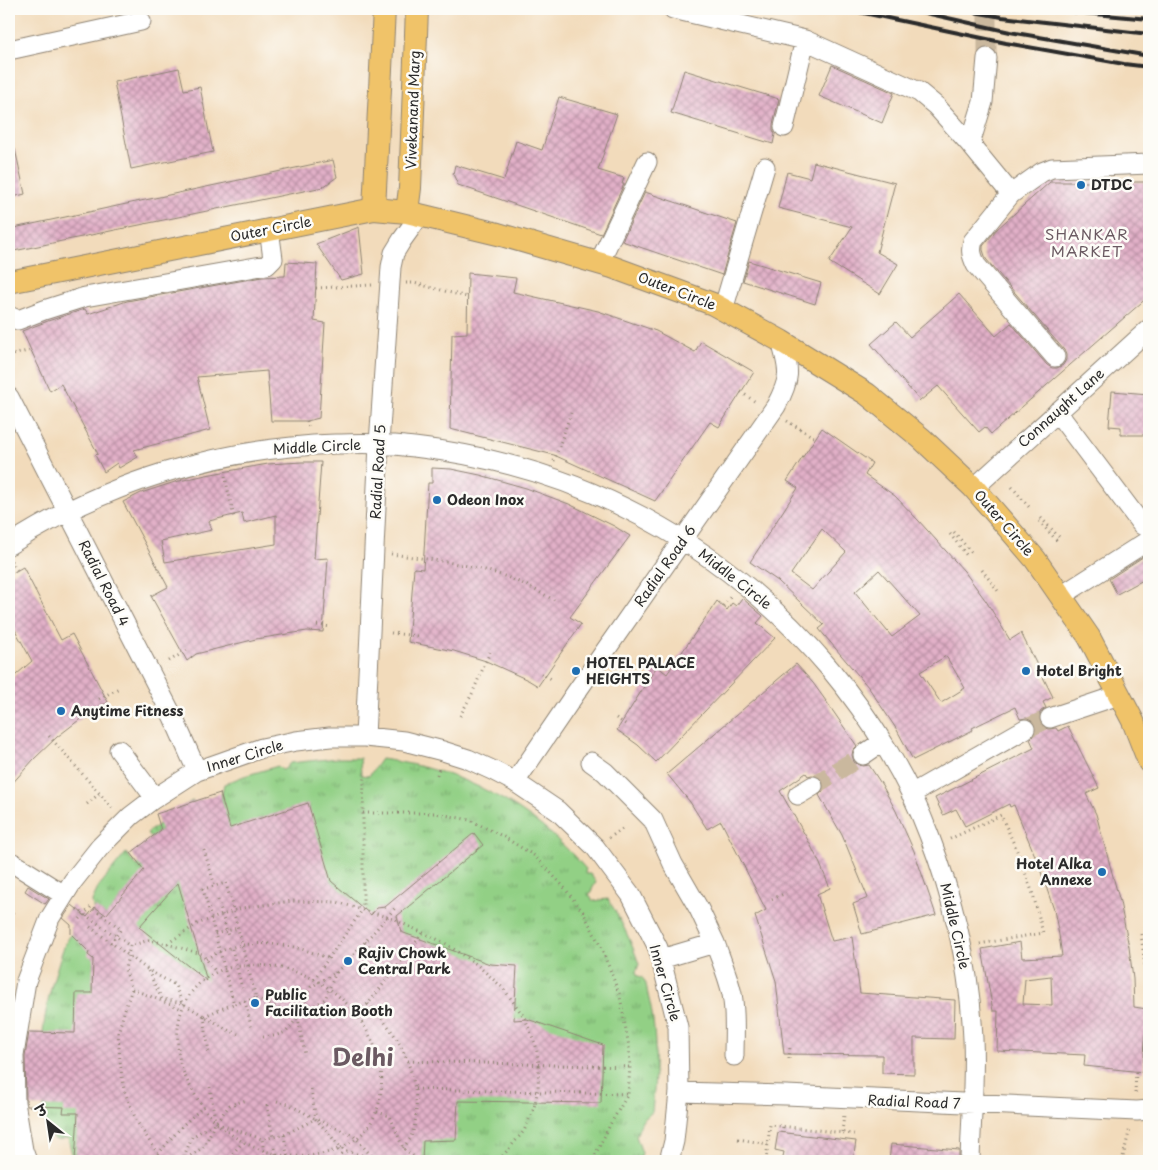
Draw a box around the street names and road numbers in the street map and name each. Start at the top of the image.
street label: Vivekanand Marg [400,50,425,170]
street label: Outer Circle [229,210,313,247]
street label: Outer Circle [635,266,719,315]
street label: Connaught Lane [1013,363,1109,452]
street label: Radial Road 5 [365,424,390,520]
street label: Middle Circle [272,434,362,459]
street label: Outer Circle [969,485,1039,561]
street label: Radial Road 6 [629,520,701,611]
street label: Radial Road 4 [74,536,135,630]
street label: Middle Circle [694,543,777,614]
street label: Inner Circle [204,734,286,777]
street label: Middle Circle [935,881,976,971]
street label: Inner Circle [644,942,687,1024]
street label: Radial Road 7 [867,1089,961,1114]

